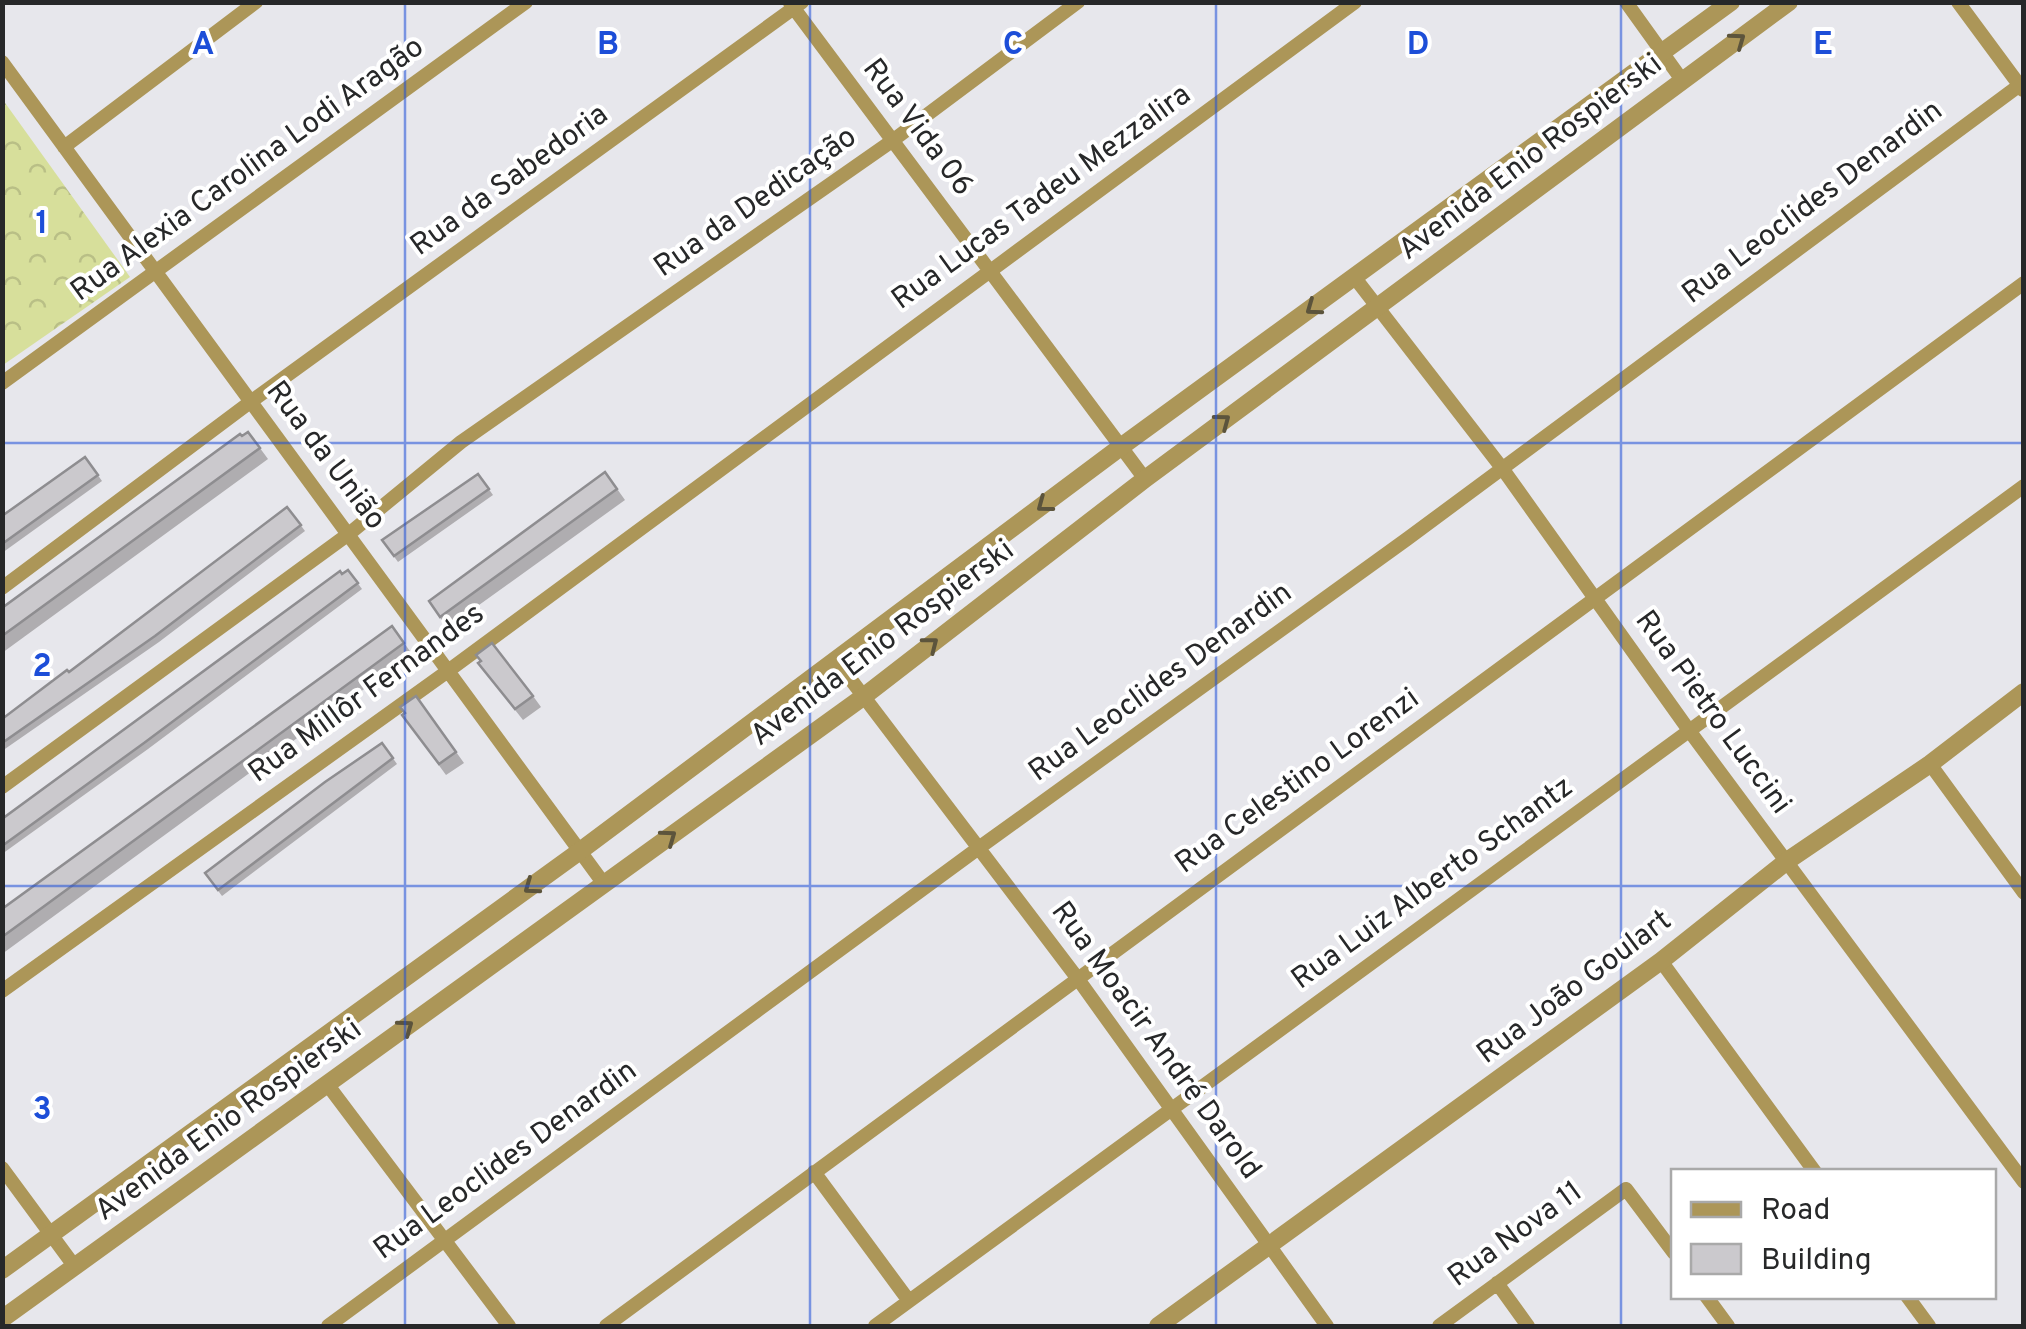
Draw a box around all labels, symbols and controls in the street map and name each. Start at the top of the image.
text: B [597,26,619,66]
text: C [1003,26,1023,66]
text: D [1407,26,1429,66]
text: E [1813,26,1833,66]
street label: Rua Alexia Carolina Lodi Aragão [63,29,433,311]
one-way arrow [1726,33,1745,52]
street label: Avenida Enio Rospierski [1392,47,1670,269]
street label: Rua Vida 06 [853,52,981,204]
street label: Rua Lucas Tadeu Mezzalira [885,77,1199,319]
street label: Rua Leoclides Denardin [1675,93,1951,313]
street label: Rua da Sabedoria [404,97,616,265]
street label: Rua da Dedicação [648,119,864,287]
text: 1 [36,205,48,245]
one-way arrow [1306,296,1324,314]
street label: Rua da União [257,374,393,538]
one-way arrow [1212,415,1230,432]
one-way arrow [1037,493,1055,510]
street label: Avenida Enio Rospierski [744,533,1022,755]
street label: Rua Leoclides Denardin [1022,575,1300,791]
street label: Rua Millôr Fernandes [242,596,492,792]
street label: Rua Pietro Luccini [1626,604,1798,822]
one-way arrow [920,639,938,656]
text: 2 [32,648,52,688]
street label: Rua Celestino Lorenzi [1169,681,1427,883]
street label: Rua Luiz Alberto Schantz [1285,769,1581,999]
one-way arrow [658,831,676,849]
one-way arrow [524,875,542,893]
street label: Rua Moacir André Darold [1042,895,1268,1187]
street label: Rua João Goulart [1470,903,1680,1073]
street label: Avenida Enio Rospierski [88,1012,370,1230]
one-way arrow [395,1021,413,1039]
street label: Rua Leoclides Denardin [367,1053,645,1269]
text: 3 [32,1091,52,1131]
legend [1671,1169,1996,1299]
street label: Rua Nova 11 [1441,1174,1591,1296]
text: Road [1761,1193,1830,1230]
text: Building [1761,1243,1872,1280]

